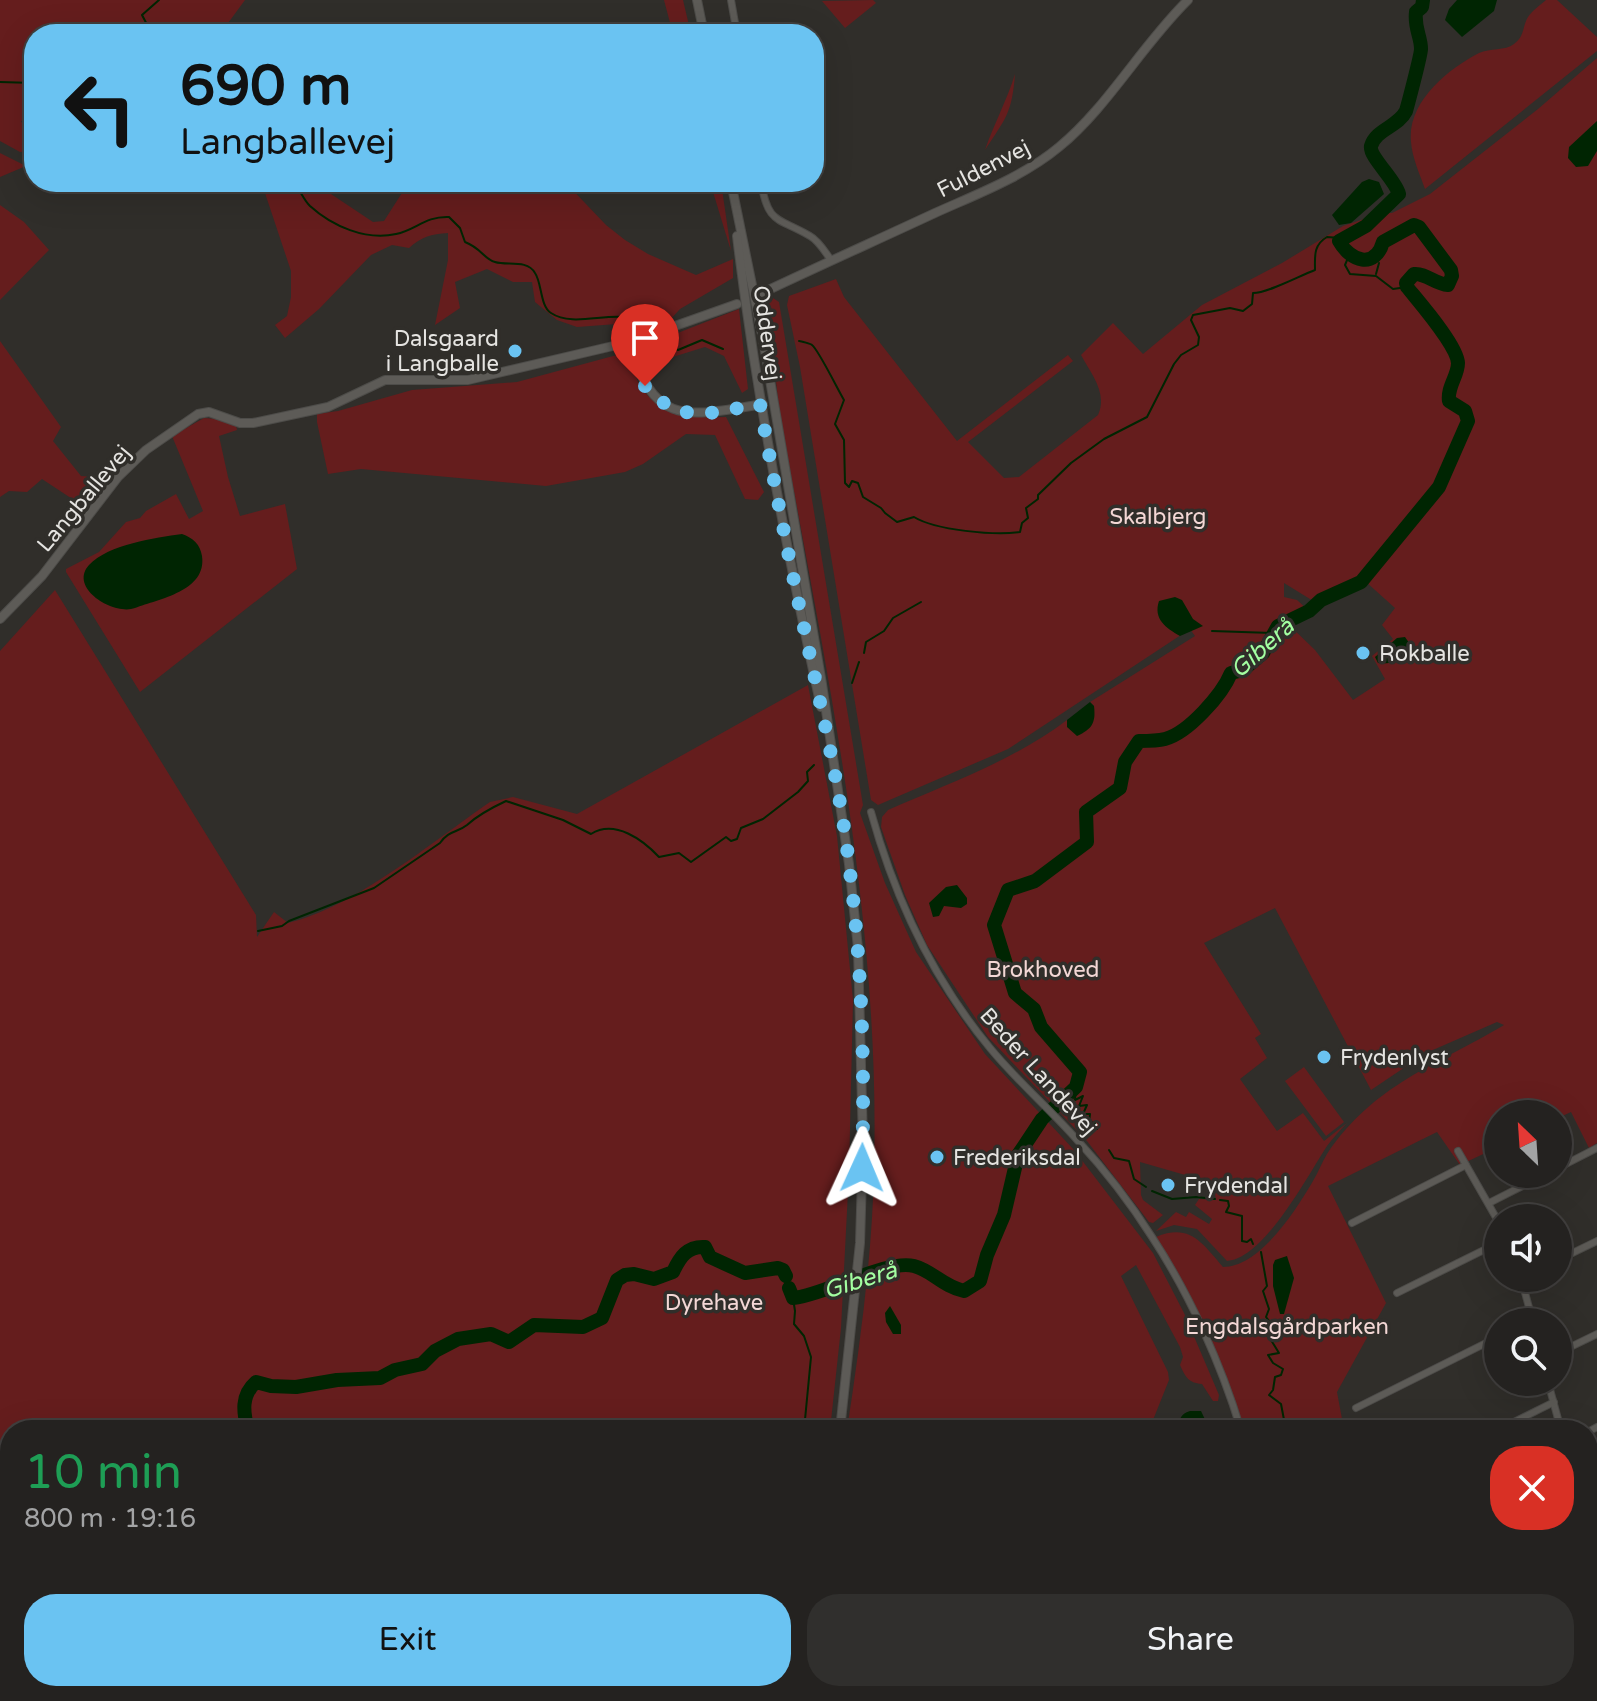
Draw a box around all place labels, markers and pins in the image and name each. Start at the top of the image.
pin [611,304,679,386]
place label: Dalsgaard i Langballe [386,326,499,377]
marker: Dalsgaard i Langballe [506,342,524,360]
place label: Rokballe [1379,641,1470,667]
marker: Rokballe [1354,644,1372,662]
place label: Frydenlyst [1340,1045,1449,1071]
marker: Frydenlyst [1315,1048,1333,1066]
place label: Frederiksdal [953,1145,1081,1171]
marker: Frederiksdal [928,1148,946,1166]
place label: Frydendal [1184,1173,1288,1199]
marker: Frydendal [1159,1176,1177,1194]

